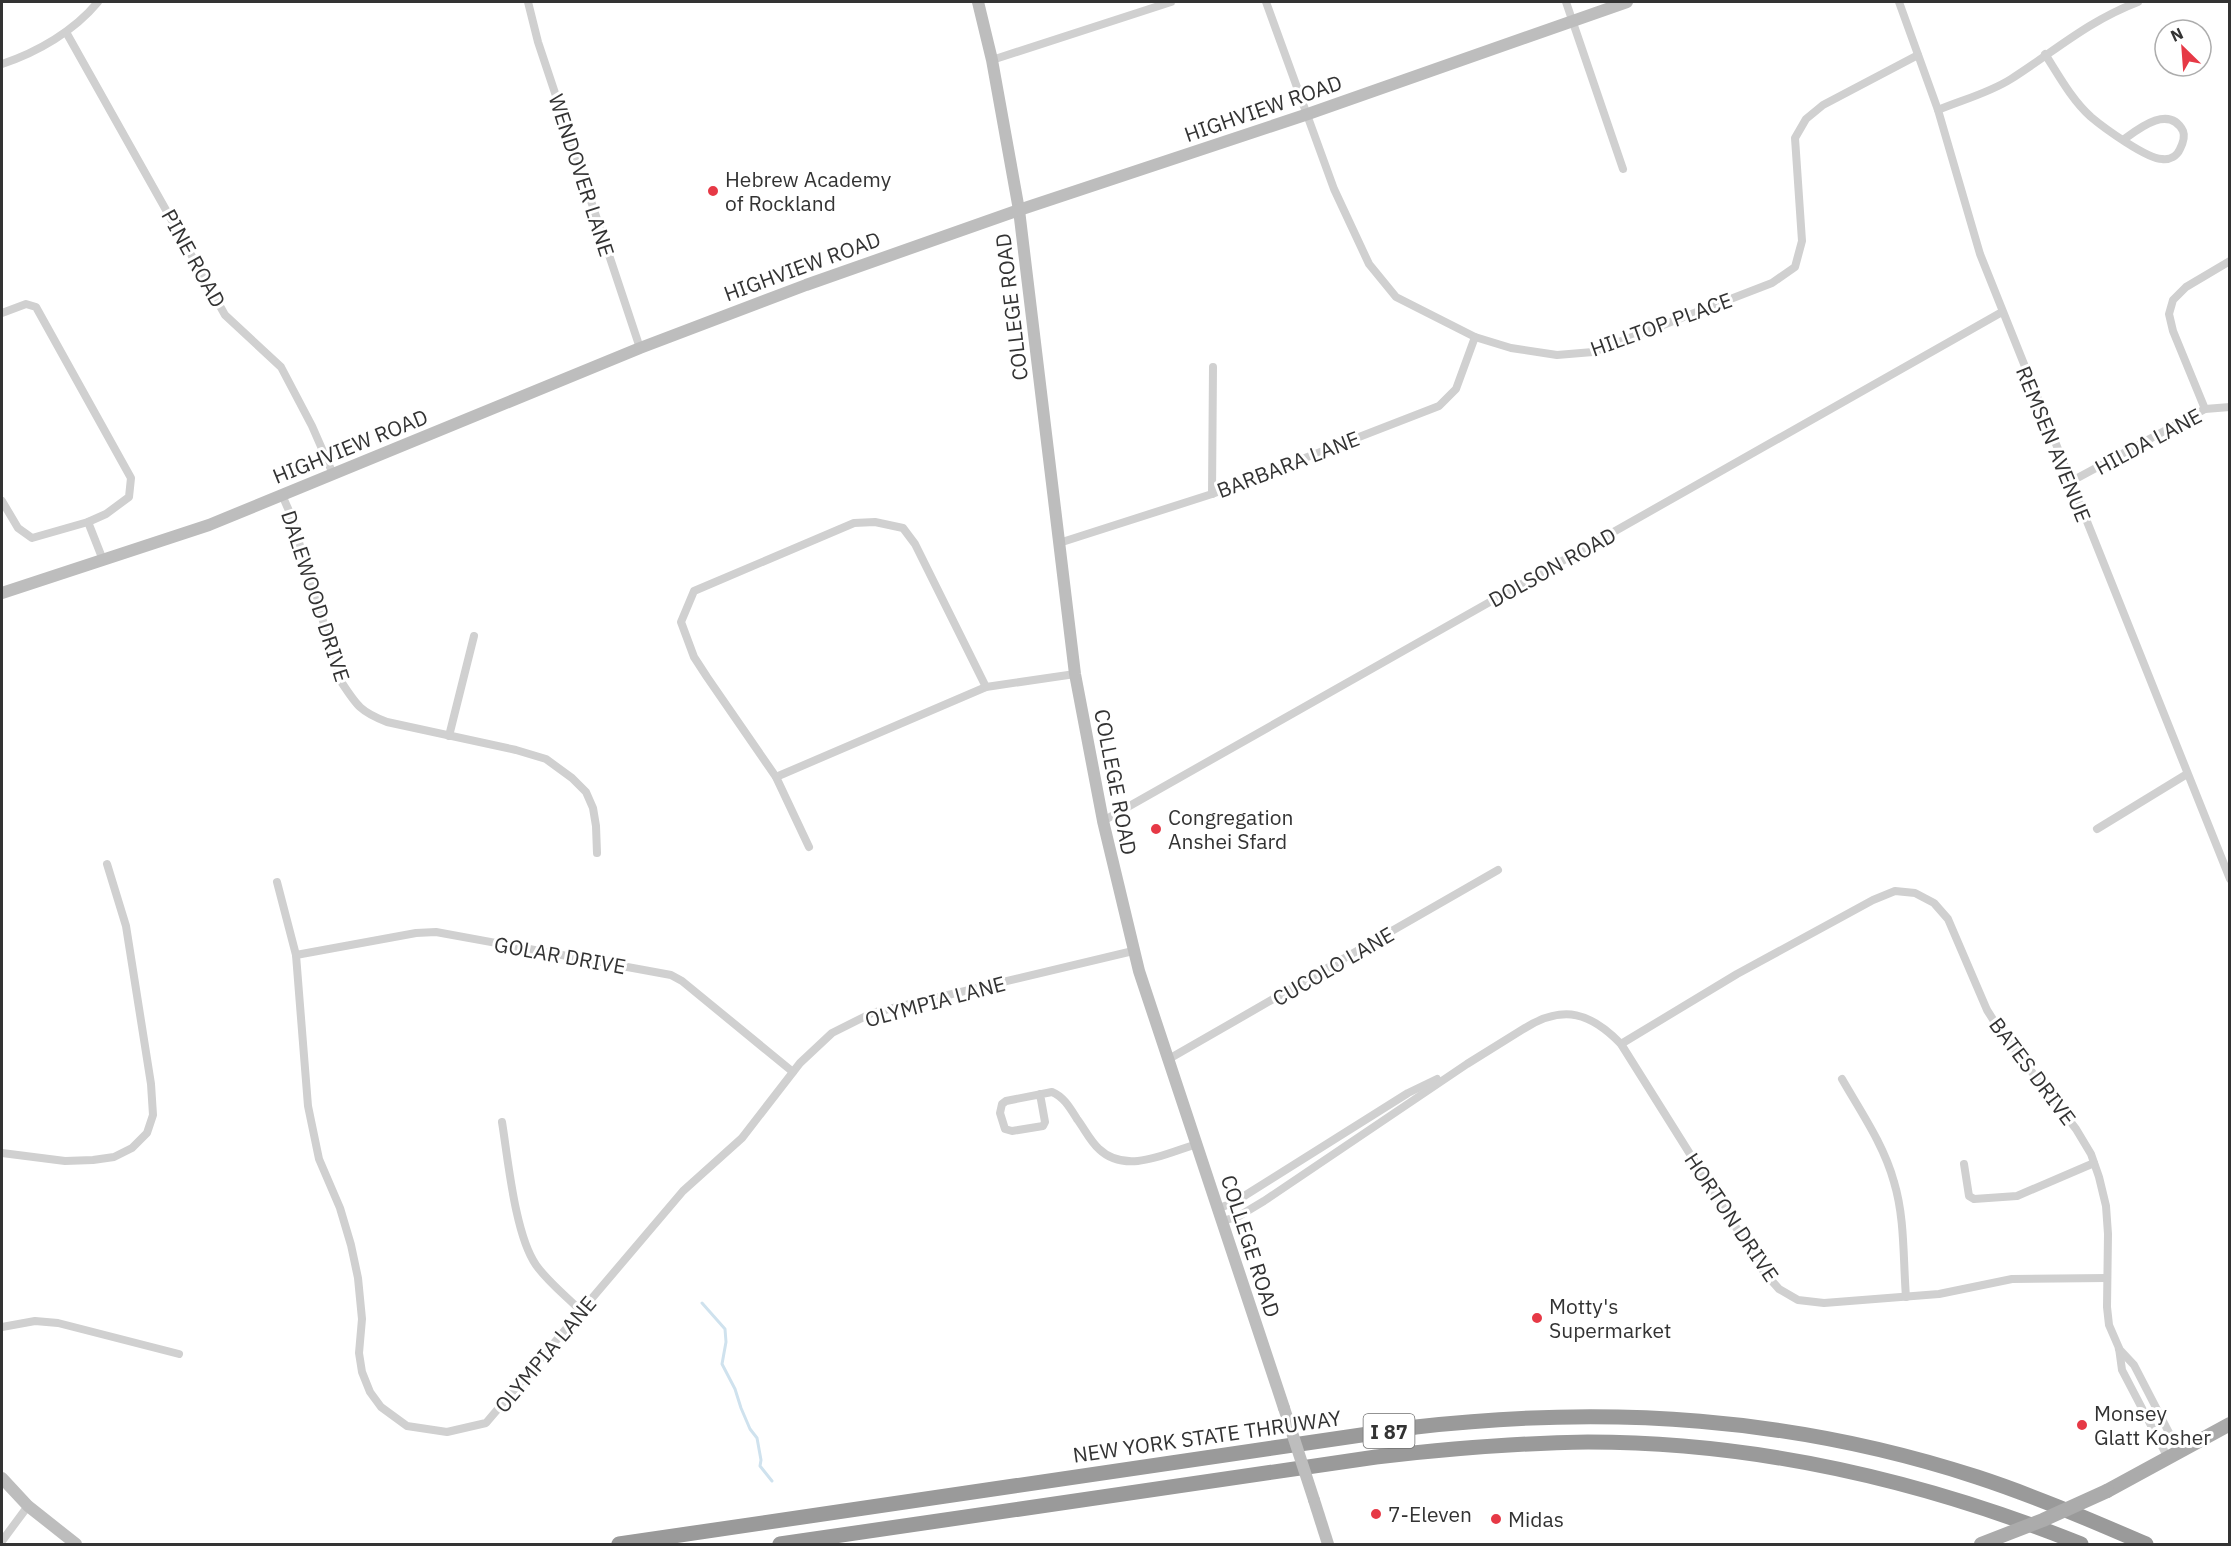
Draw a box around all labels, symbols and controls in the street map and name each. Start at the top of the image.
north arrow [2153,18,2213,78]
text: N [2167,23,2186,46]
street label: HIGHVIEW ROAD [1180,68,1346,148]
street label: WENDOVER LANE [543,90,621,260]
place label: Hebrew Academy of Rockland [725,165,892,217]
marker: Hebrew Academy of Rockland [706,184,720,198]
street label: PINE ROAD [155,204,233,312]
street label: HIGHVIEW ROAD [720,225,884,307]
street label: COLLEGE ROAD [988,232,1034,382]
street label: HILLTOP PLACE [1586,285,1736,363]
street label: REMSEN AVENUE [2010,362,2098,526]
street label: HILDA LANE [2090,401,2206,481]
street label: HIGHVIEW ROAD [268,402,432,490]
street label: BARBARA LANE [1213,424,1363,504]
street label: DALEWOOD DRIVE [275,507,357,685]
street label: DOLSON ROAD [1483,520,1621,614]
street label: COLLEGE ROAD [1088,707,1144,857]
place label: Congregation Anshei Sfard [1168,803,1294,855]
marker: Congregation Anshei Sfard [1149,822,1163,836]
street label: CUCOLO LANE [1267,920,1399,1012]
street label: GOLAR DRIVE [492,930,628,980]
street label: OLYMPIA LANE [862,969,1008,1033]
street label: BATES DRIVE [1983,1011,2083,1131]
street label: HORTON DRIVE [1678,1147,1786,1287]
street label: COLLEGE ROAD [1215,1171,1287,1321]
street label: OLYMPIA LANE [488,1290,602,1418]
place label: Motty's Supermarket [1549,1292,1671,1344]
marker: Motty's Supermarket [1530,1311,1544,1325]
place label: Monsey Glatt Kosher [2094,1399,2211,1451]
street label: NEW YORK STATE THRUWAY [1071,1403,1344,1469]
road number: I 87 [1364,1414,1414,1448]
marker: Monsey Glatt Kosher [2075,1418,2089,1432]
place label: 7-Eleven [1388,1500,1472,1528]
place label: Midas [1508,1505,1564,1533]
marker: 7-Eleven [1369,1507,1383,1521]
marker: Midas [1489,1512,1503,1526]

